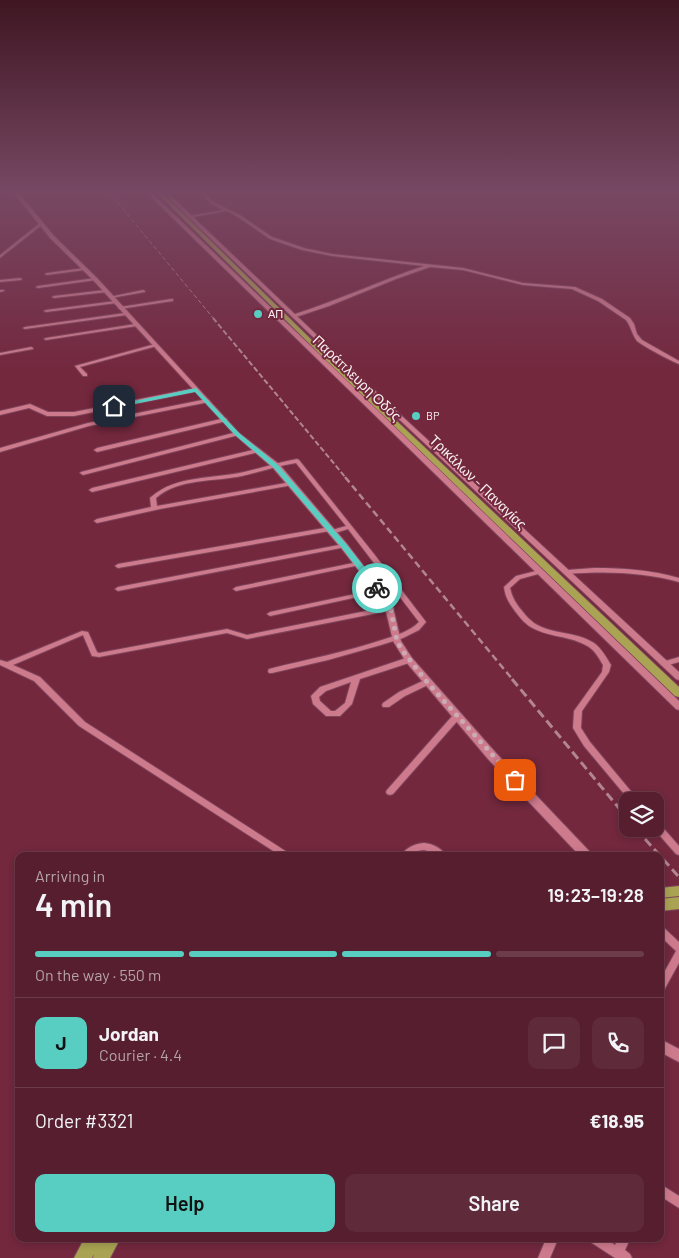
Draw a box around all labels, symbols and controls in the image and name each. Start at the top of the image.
place label: ΑΠ [268,307,283,320]
marker: ΑΠ [252,308,264,320]
street label: Παράπλευρη Οδός [310,331,405,424]
pin [93,385,135,427]
icon: home [100,392,128,420]
place label: BP [426,409,440,422]
marker: BP [410,410,422,422]
street label: Τρικάλων - Παναγίας [426,431,531,533]
courier [352,563,402,613]
icon: bike [363,574,391,602]
pin [494,759,536,801]
icon: bag [501,766,529,794]
map controls [619,792,664,837]
button: layers [619,792,664,837]
text: Arriving in [35,866,105,885]
text: 19:23–19:28 [547,883,644,906]
text: 4 min [35,885,112,923]
text: On the way · 550 m [35,965,161,984]
button: chat [528,1017,580,1069]
button: phone [592,1017,644,1069]
text: Jordan [99,1022,159,1045]
text: J [55,1031,67,1054]
text: Courier · 4.4 [99,1045,182,1064]
text: Order #3321 [35,1109,134,1132]
text: €18.95 [589,1109,644,1132]
button: Help [35,1174,335,1232]
button: Share [345,1174,644,1232]

